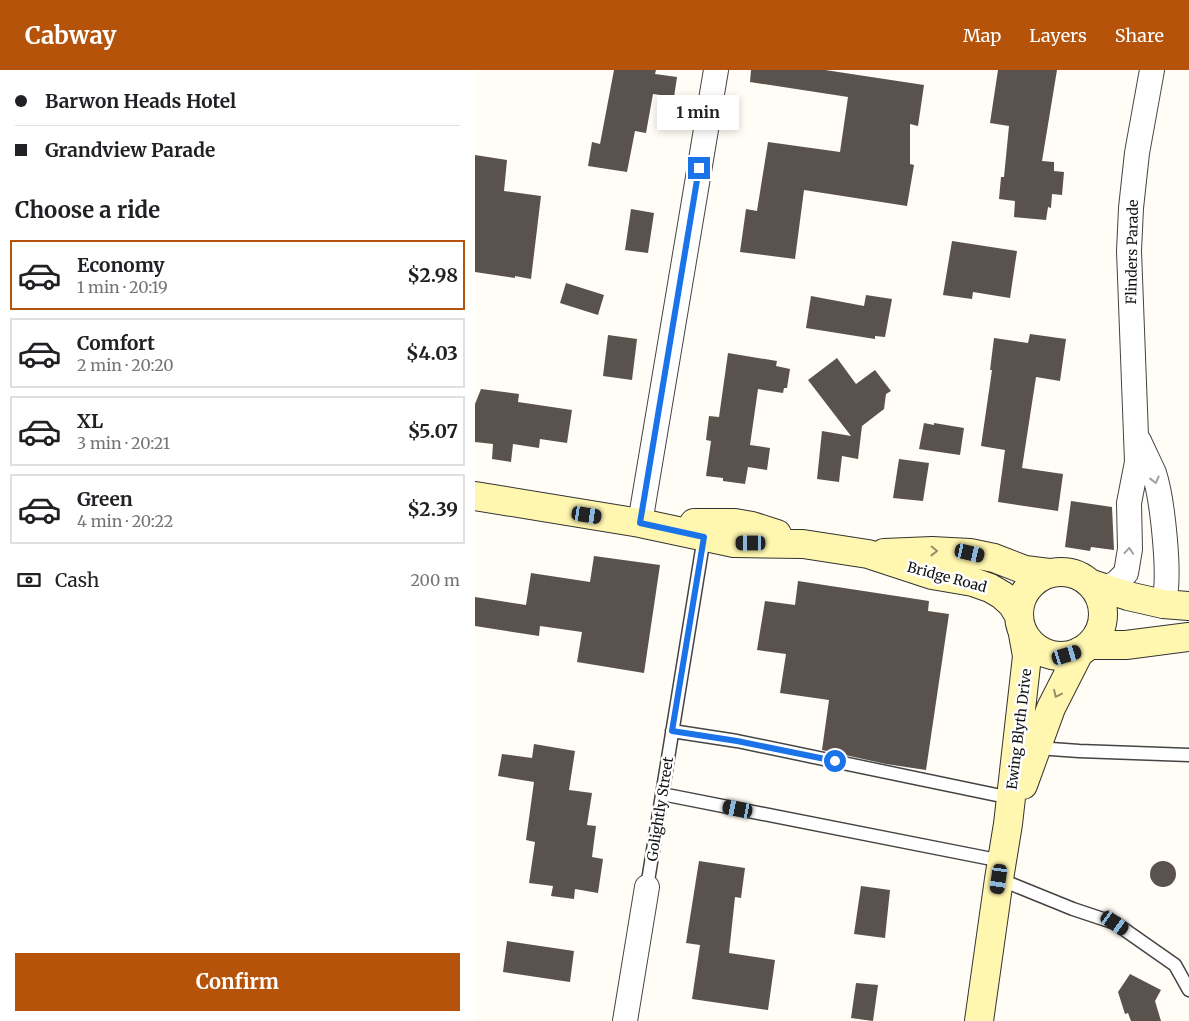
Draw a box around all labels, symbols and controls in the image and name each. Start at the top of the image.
text: Cabway [25,20,117,51]
text: Map [963,24,1001,47]
text: Layers [1029,24,1087,47]
text: Share [1115,24,1164,47]
text: Barwon Heads Hotel [45,89,236,113]
callout: 1 min [658,96,740,131]
text: 1 min [676,102,720,122]
text: Grandview Parade [45,138,215,162]
route end [688,157,710,179]
text: Choose a ride [15,196,160,224]
street label: Flinders Parade [1122,199,1142,305]
icon: car [17,253,62,298]
text: Economy [77,253,165,277]
text: $2.98 [407,263,458,287]
text: 1 min · 20:19 [77,277,168,297]
icon: car [17,331,62,376]
text: Comfort [77,331,155,355]
text: $4.03 [406,341,458,365]
text: 2 min · 20:20 [77,355,174,375]
icon: car [17,409,62,454]
text: XL [77,409,103,433]
text: $5.07 [408,419,458,443]
text: 3 min · 20:21 [77,433,170,453]
one-way arrow [1149,476,1160,484]
icon: car [17,487,62,532]
text: Green [77,487,133,511]
text: $2.39 [407,497,458,521]
car [571,505,602,525]
text: 4 min · 20:22 [77,511,173,531]
car [736,536,766,551]
car [953,542,986,564]
one-way arrow [930,546,938,556]
one-way arrow [1124,546,1135,554]
street label: Bridge Road [905,558,989,596]
icon: cash [15,566,43,594]
text: Cash [55,568,99,592]
text: 200 m [410,570,460,590]
car [1050,643,1083,667]
street label: Ewing Blyth Drive [1003,667,1035,791]
one-way arrow [1053,689,1063,698]
route start [824,750,846,772]
street label: Golightly Street [643,755,677,863]
car [721,799,754,819]
car [989,863,1008,895]
car [1098,908,1131,938]
button: Confirm [15,953,460,1011]

